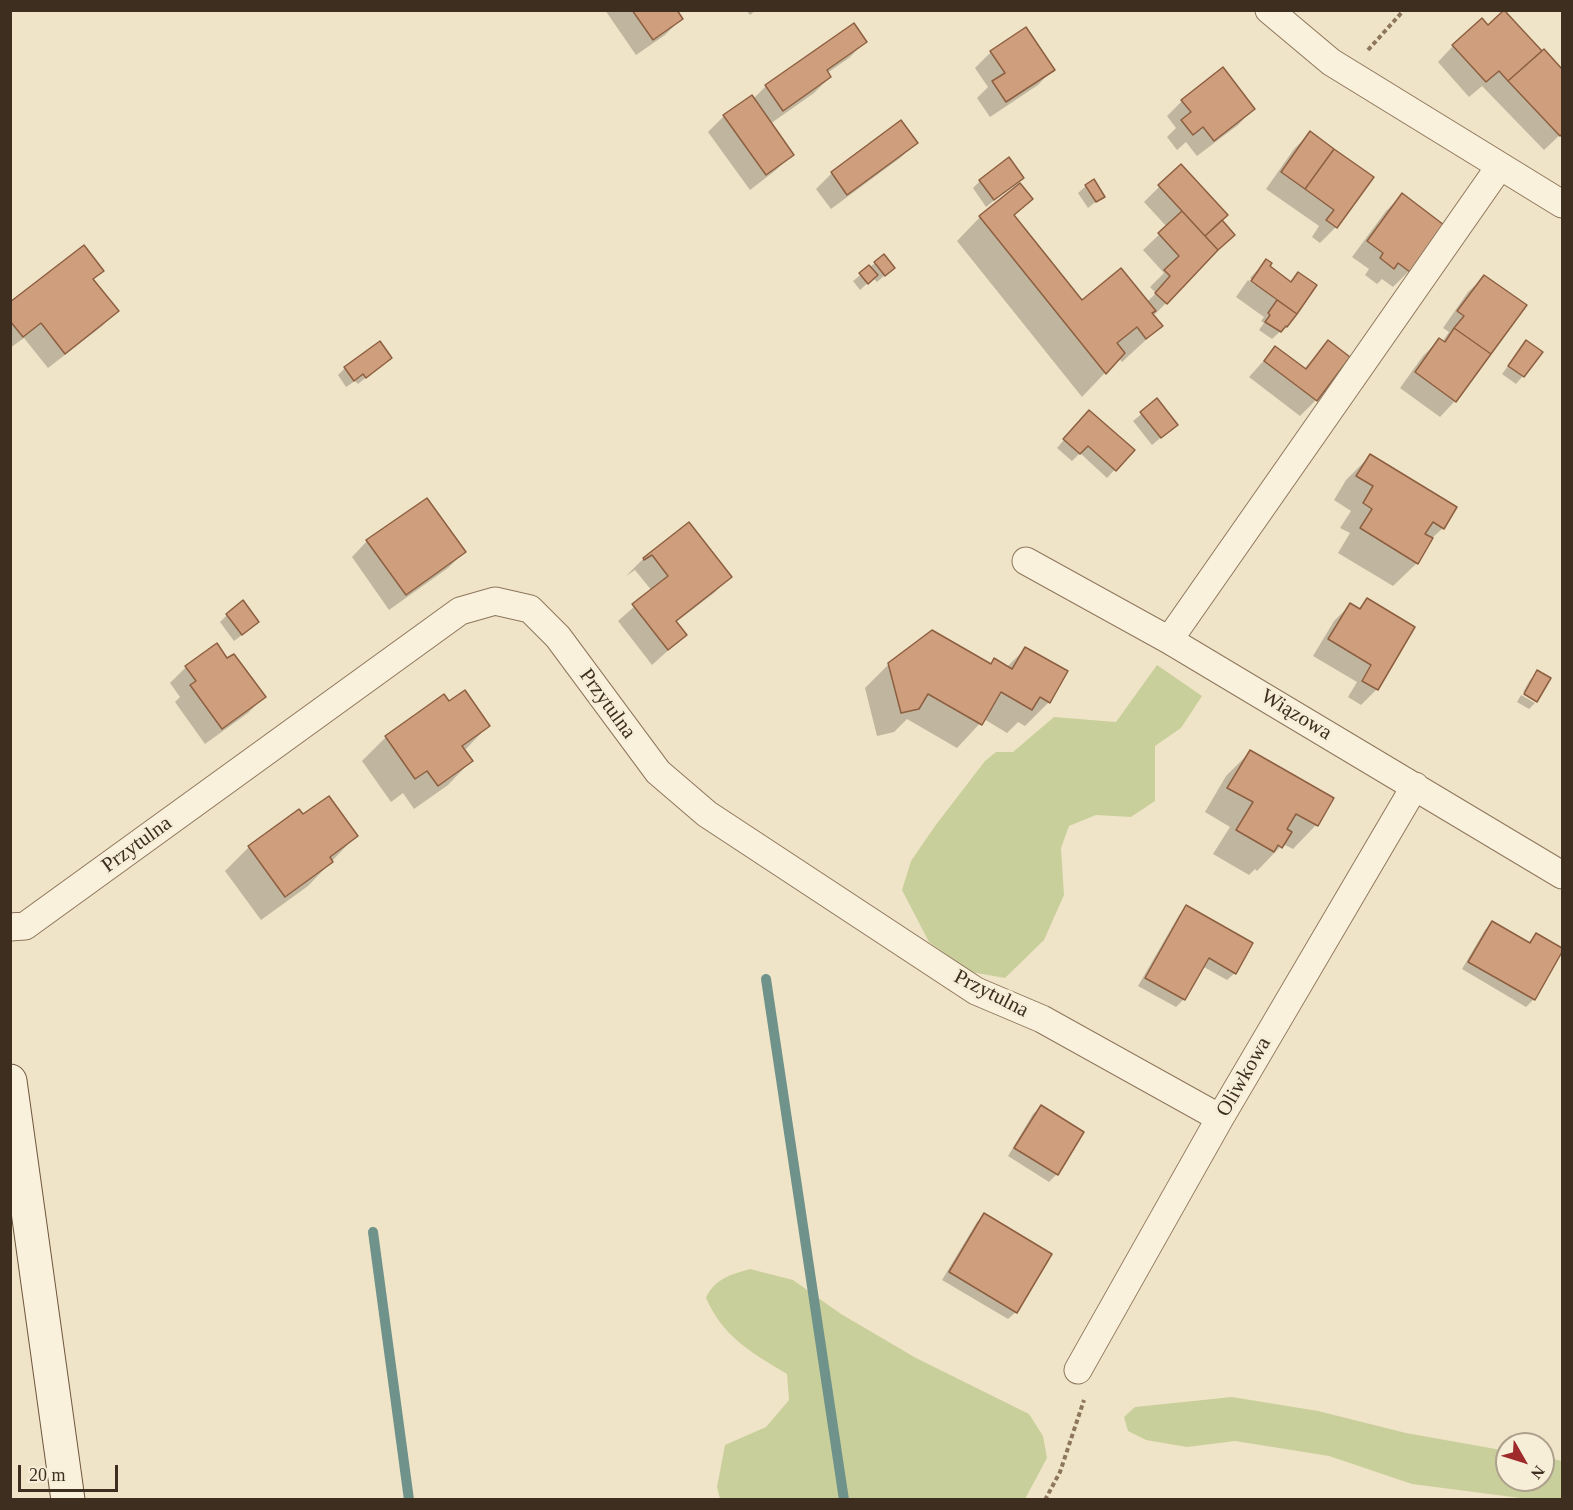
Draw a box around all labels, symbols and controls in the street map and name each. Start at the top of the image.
street label: Przytulna [573,664,641,744]
street label: Wiązowa [1256,684,1336,746]
street label: Przytulna [97,811,177,879]
street label: Przytulna [949,965,1033,1023]
street label: Oliwkowa [1211,1033,1277,1121]
north arrow [1495,1432,1555,1492]
scale bar [21,1453,122,1491]
text: N [1528,1463,1548,1482]
text: 20 m [29,1465,66,1485]

